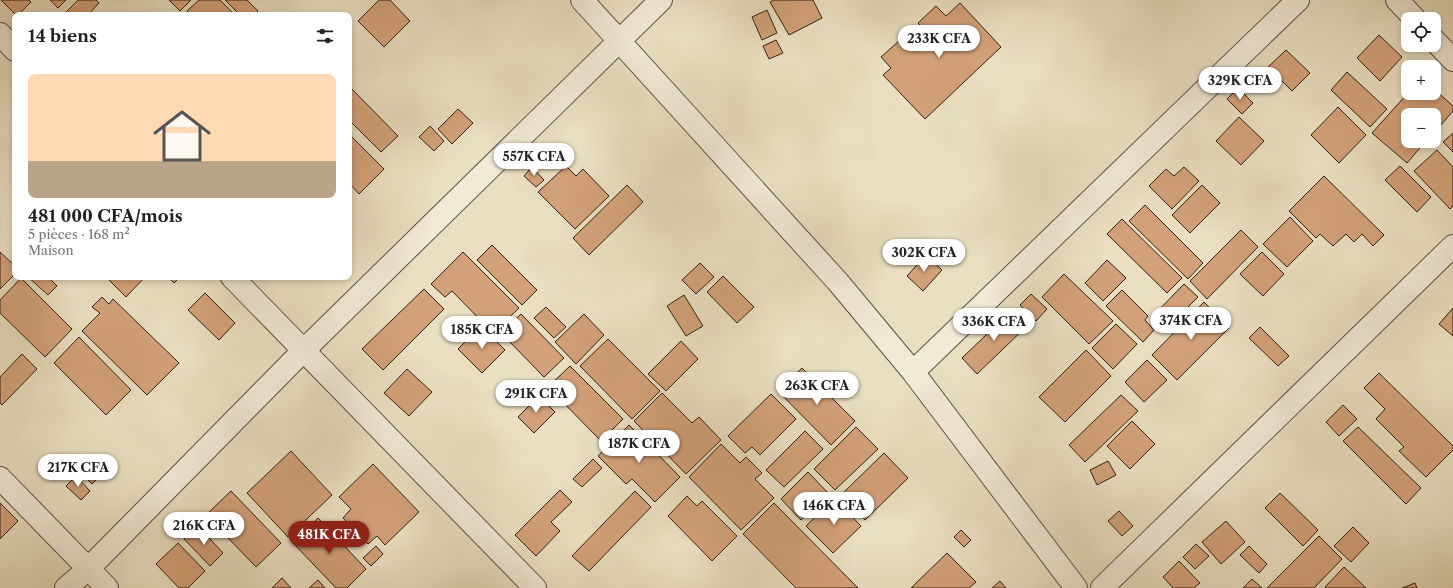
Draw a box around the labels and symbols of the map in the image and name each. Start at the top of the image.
pin: 233K CFA [898,25,980,59]
pin: 329K CFA [1199,67,1281,101]
pin: 557K CFA [493,143,575,177]
pin: 302K CFA [883,239,965,273]
pin: 374K CFA [1150,307,1232,341]
pin: 336K CFA [953,308,1035,342]
pin: 185K CFA [441,316,523,350]
pin: 263K CFA [776,372,858,406]
pin: 291K CFA [495,380,577,414]
pin: 187K CFA [598,430,680,464]
pin: 217K CFA [37,454,119,488]
pin: 146K CFA [793,492,875,526]
pin: 216K CFA [163,512,245,546]
pin: 481K CFA [288,521,370,555]

